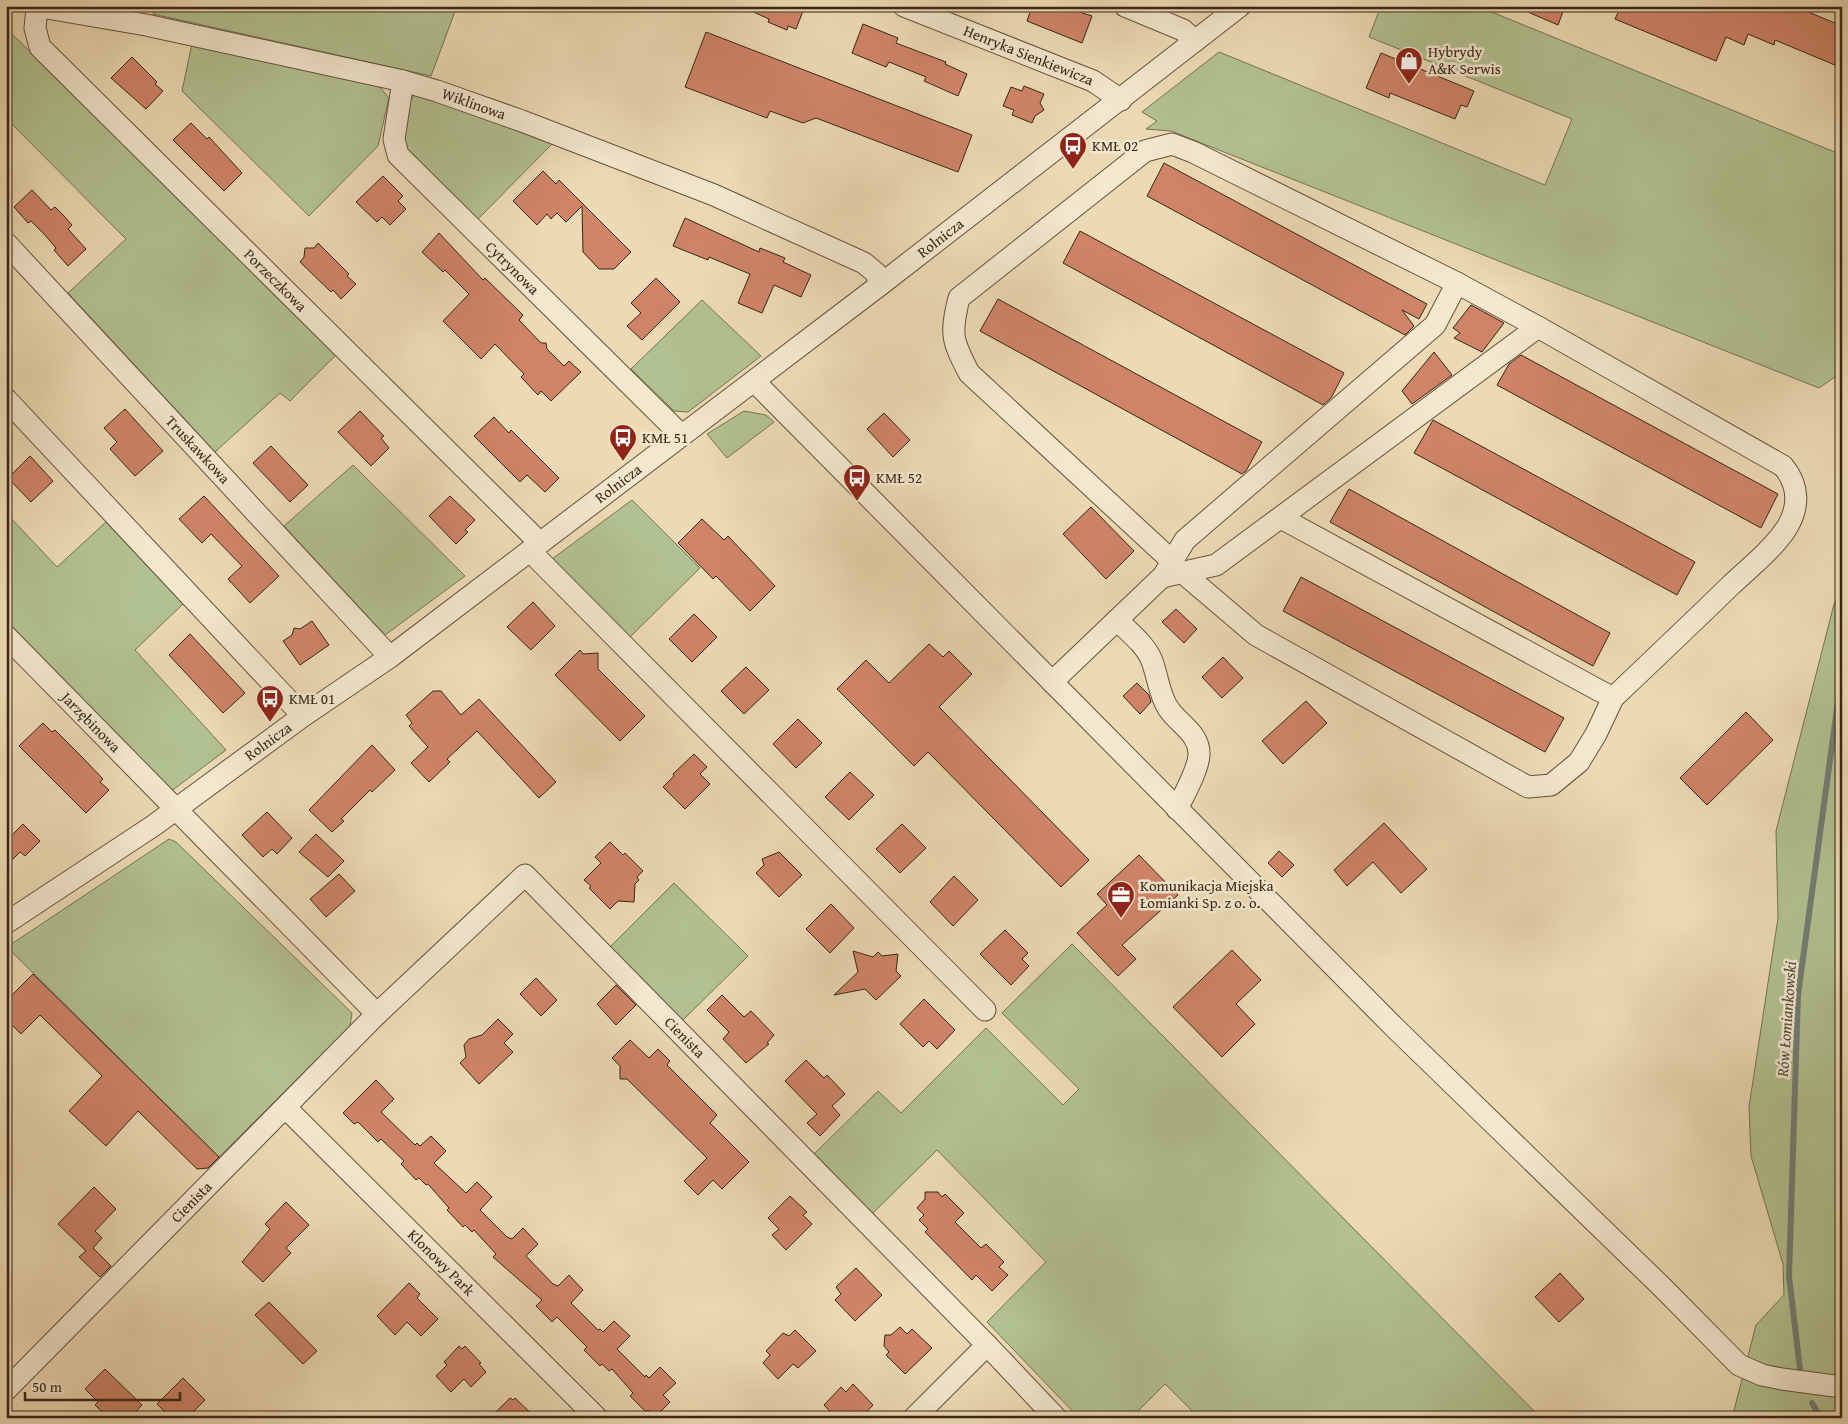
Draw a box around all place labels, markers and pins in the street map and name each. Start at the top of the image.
place label: Hybrydy A&K Serwis [1428,41,1501,79]
shop icon: Hybrydy A&K Serwis [1394,46,1424,85]
bus stop icon: KMŁ 02 [1058,131,1088,170]
place label: KMŁ 02 [1092,135,1138,156]
bus stop icon: KMŁ 51 [608,423,638,462]
place label: KMŁ 51 [642,427,688,448]
bus stop icon: KMŁ 52 [842,463,872,502]
place label: KMŁ 52 [876,467,922,488]
bus stop icon: KMŁ 01 [255,684,285,723]
place label: KMŁ 01 [289,688,335,709]
place label: Komunikacja Miejska Łomianki Sp. z o. o. [1140,875,1274,913]
office icon: Komunikacja Miejska Łomianki Sp. z o. o. [1106,880,1136,919]

